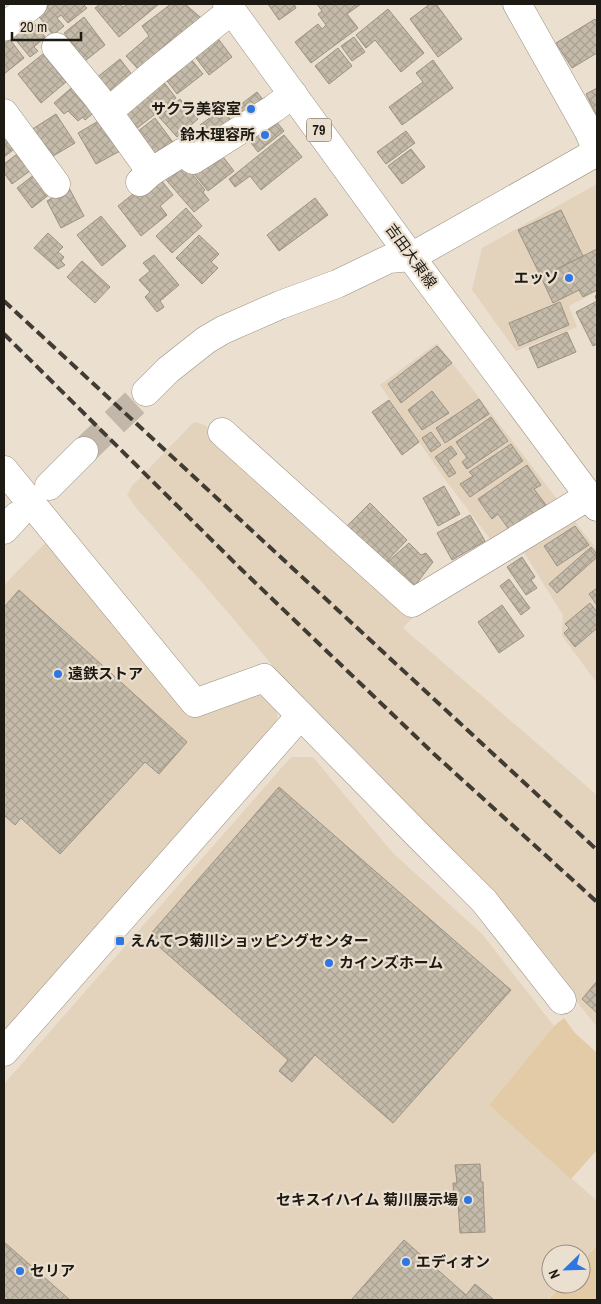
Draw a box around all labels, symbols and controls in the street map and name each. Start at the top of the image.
scale bar [12,10,81,42]
text: 20 m [20,16,47,37]
place label: サクラ美容室 [151,98,241,119]
marker: サクラ美容室 [245,103,257,115]
road number: 79 [306,118,332,142]
place label: 鈴木理容所 [180,124,255,145]
marker: 鈴木理容所 [259,129,271,141]
street label: 吉田大東線 [381,219,442,292]
place label: エッソ [514,267,559,288]
marker: エッソ [563,272,575,284]
place label: 遠鉄ストア [68,663,143,684]
marker: 遠鉄ストア [52,668,64,680]
place label: えんてつ菊川ショッピングセンター [130,930,369,951]
marker: えんてつ菊川ショッピングセンター [114,935,126,947]
place label: カインズホーム [339,952,443,973]
marker: カインズホーム [323,957,335,969]
place label: セキスイハイム 菊川展示場 [276,1189,458,1210]
marker: セキスイハイム 菊川展示場 [462,1194,474,1206]
north arrow [541,1244,591,1294]
place label: エディオン [416,1251,490,1272]
marker: エディオン [400,1256,412,1268]
place label: セリア [30,1260,75,1281]
marker: セリア [14,1265,26,1277]
text: N [544,1267,564,1281]

